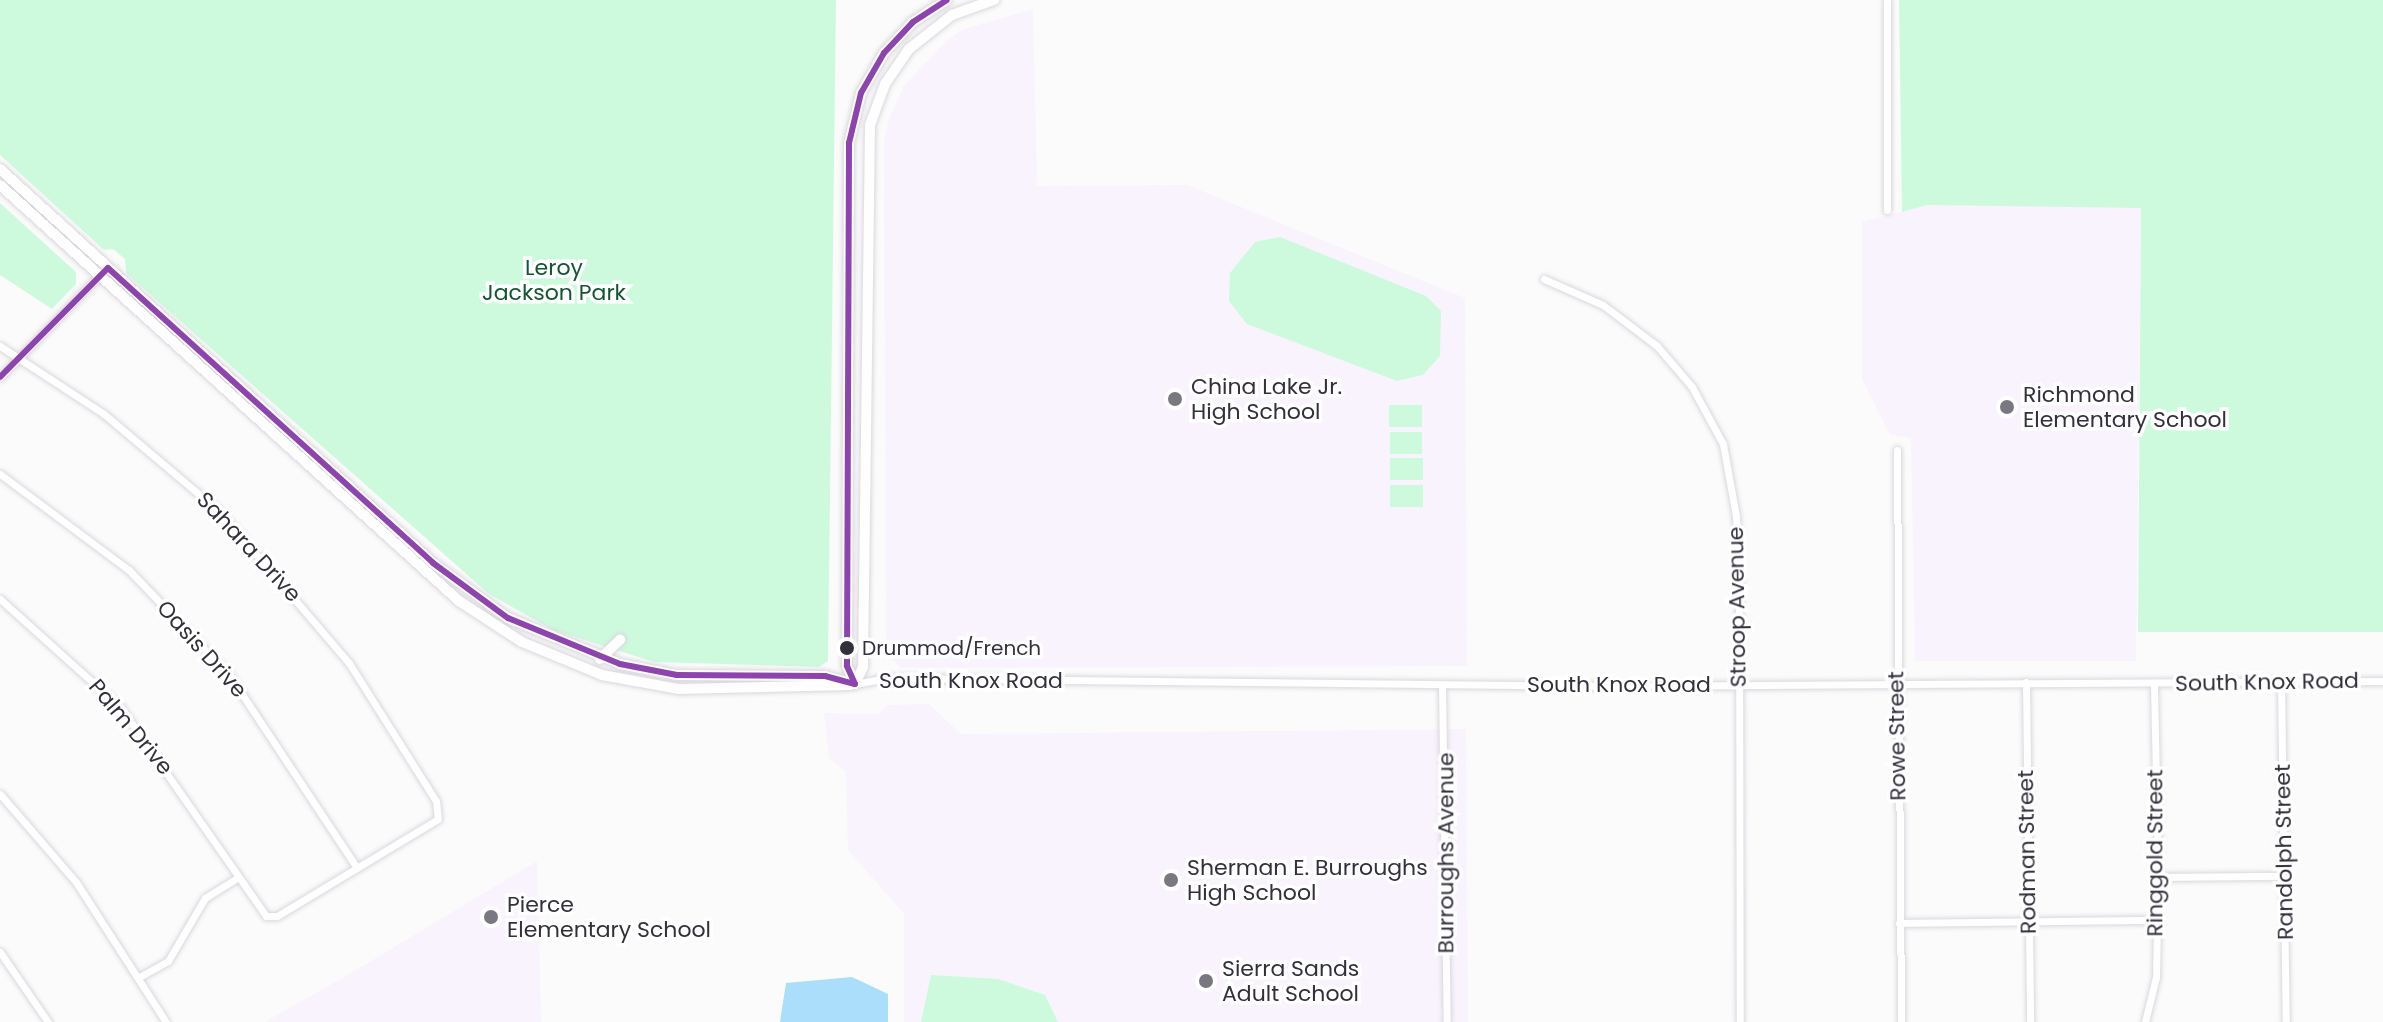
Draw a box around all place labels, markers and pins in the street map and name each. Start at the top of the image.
place label: China Lake Jr. High School [1191,373,1342,424]
place label: Richmond Elementary School [2023,381,2227,432]
marker: China Lake Jr. High School [1166,390,1184,408]
marker: Richmond Elementary School [1998,398,2016,416]
place label: Drummod/French [862,636,1041,660]
marker: Drummod/French [839,640,855,656]
place label: Sherman E. Burroughs High School [1187,854,1428,906]
marker: Sherman E. Burroughs High School [1162,871,1180,889]
place label: Pierce Elementary School [507,891,711,942]
marker: Pierce Elementary School [482,908,500,926]
place label: Sierra Sands Adult School [1222,955,1359,1006]
marker: Sierra Sands Adult School [1197,972,1215,990]

